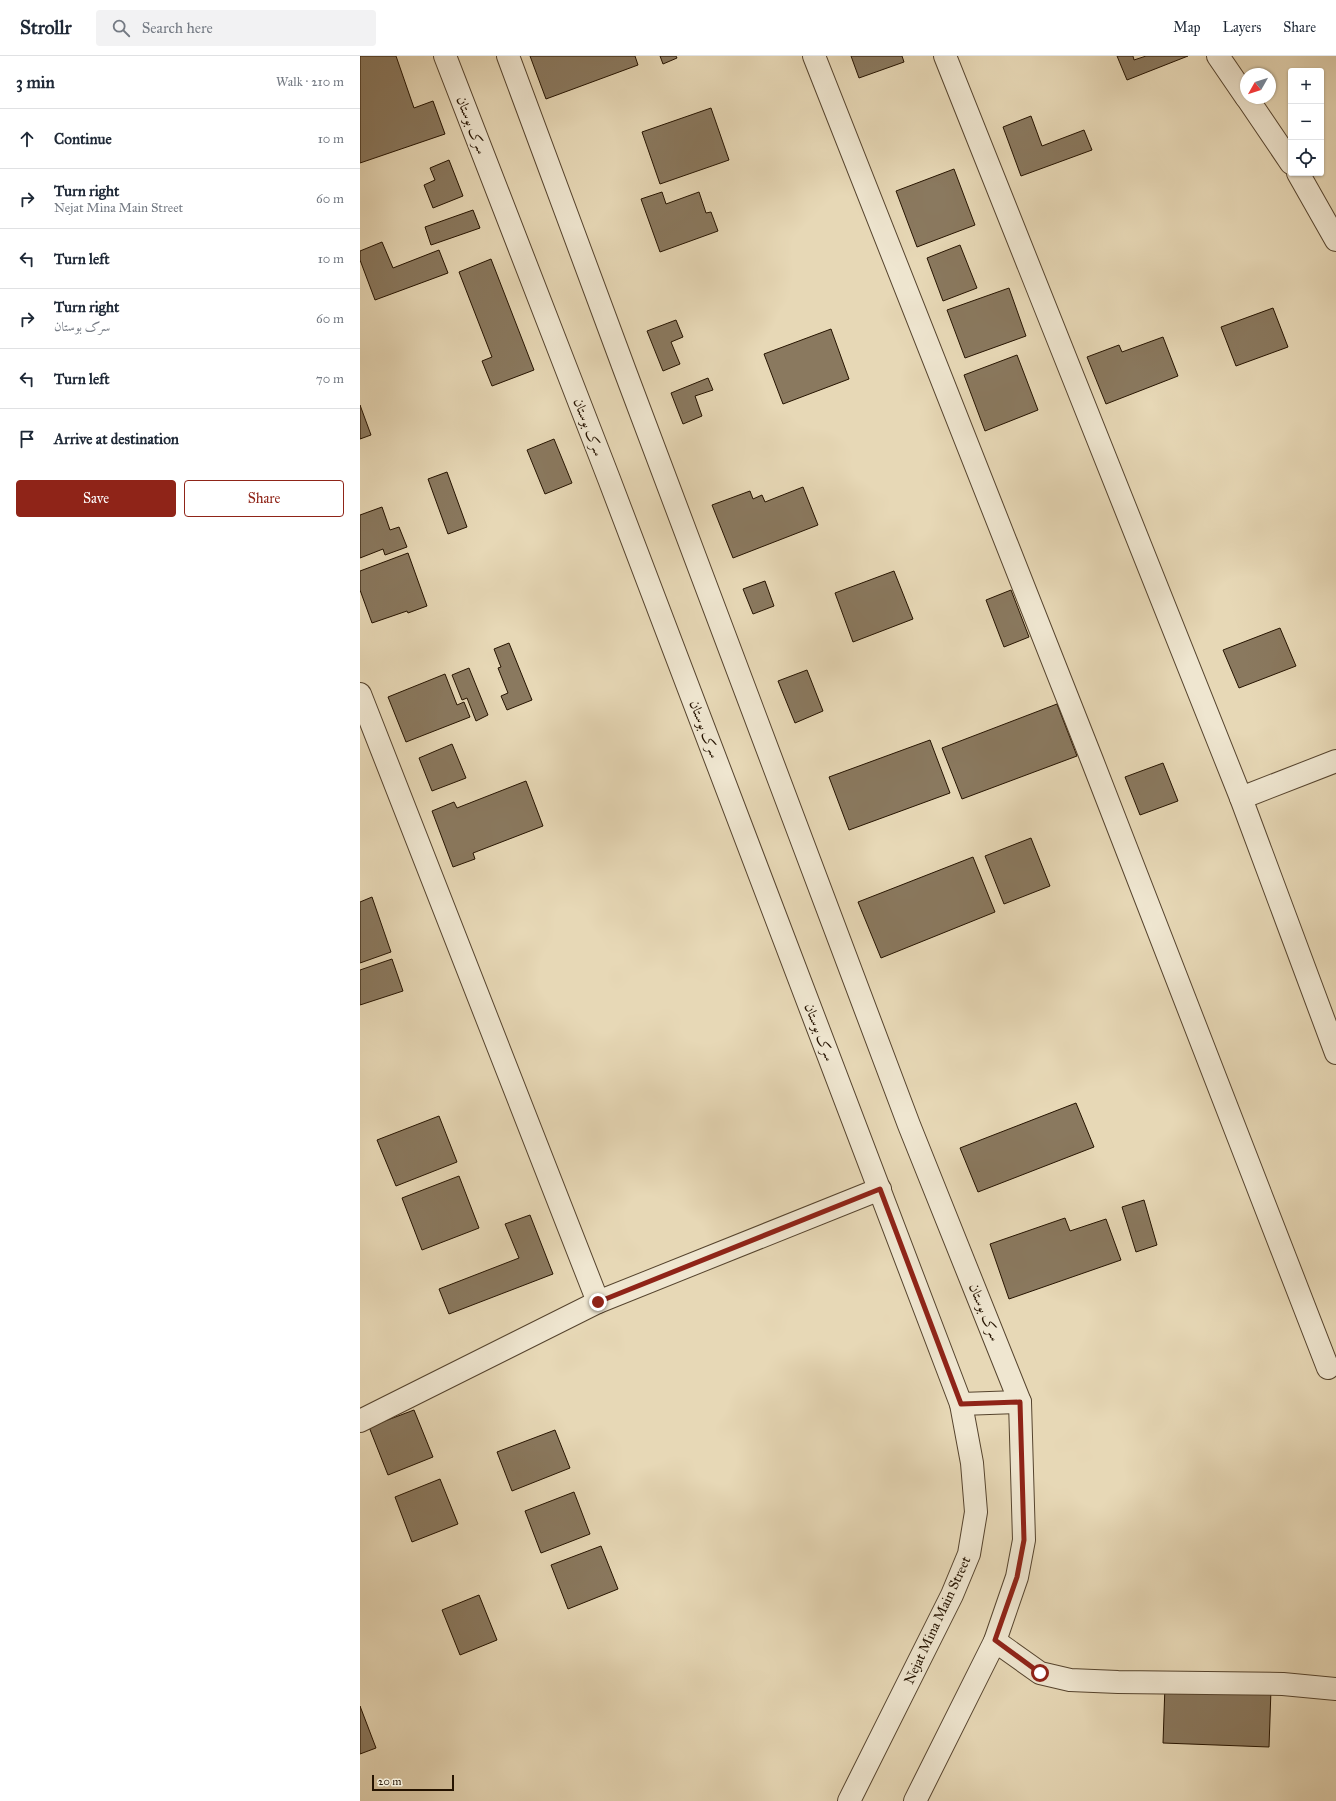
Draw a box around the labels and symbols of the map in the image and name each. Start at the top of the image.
north arrow [1240,68,1276,104]
street label: سرک بوستان [452,94,490,157]
street label: سرک بوستان [569,396,607,459]
street label: سرک بوستان [685,698,723,761]
street label: سرک بوستان [800,1001,838,1064]
street label: سرک بوستان [964,1281,1004,1344]
route end [589,1293,607,1311]
street label: Nejat Mina Main Street [900,1554,975,1687]
route start [1031,1664,1049,1682]
scale bar [372,1773,454,1792]

